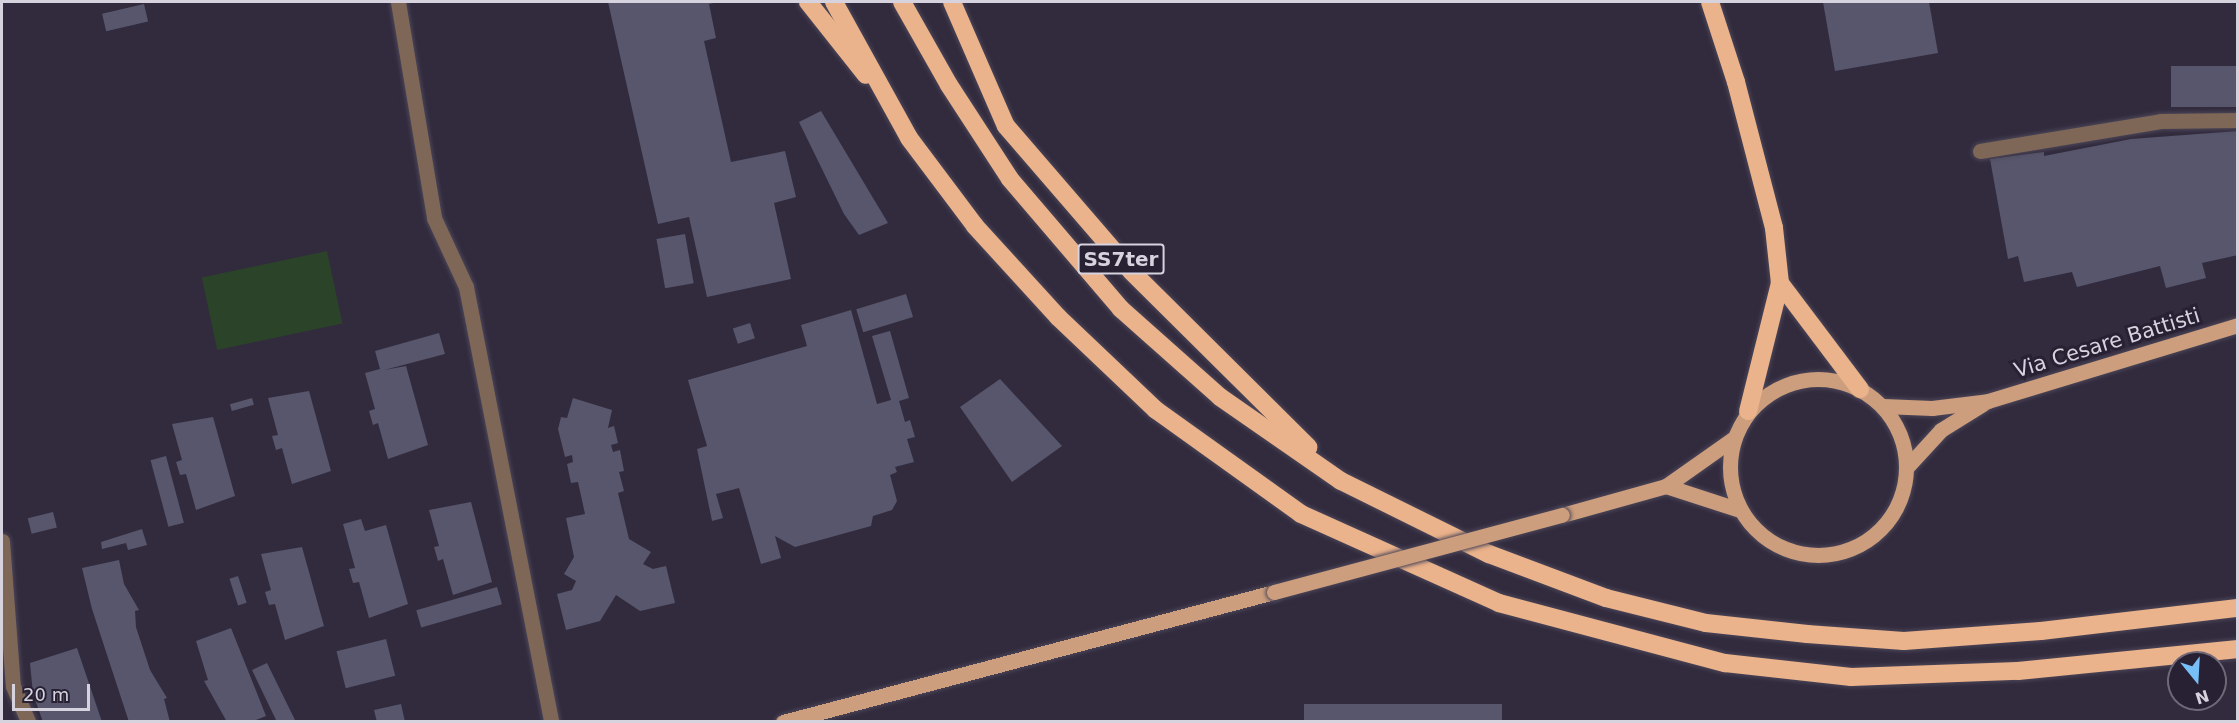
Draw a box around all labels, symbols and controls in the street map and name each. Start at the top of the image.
road number: SS7ter [1078,242,1164,276]
street label: Via Cesare Battisti [2011,303,2203,383]
north arrow [2167,651,2227,711]
scale bar [15,672,93,710]
text: 20 m [23,684,69,705]
text: N [2193,686,2211,708]

